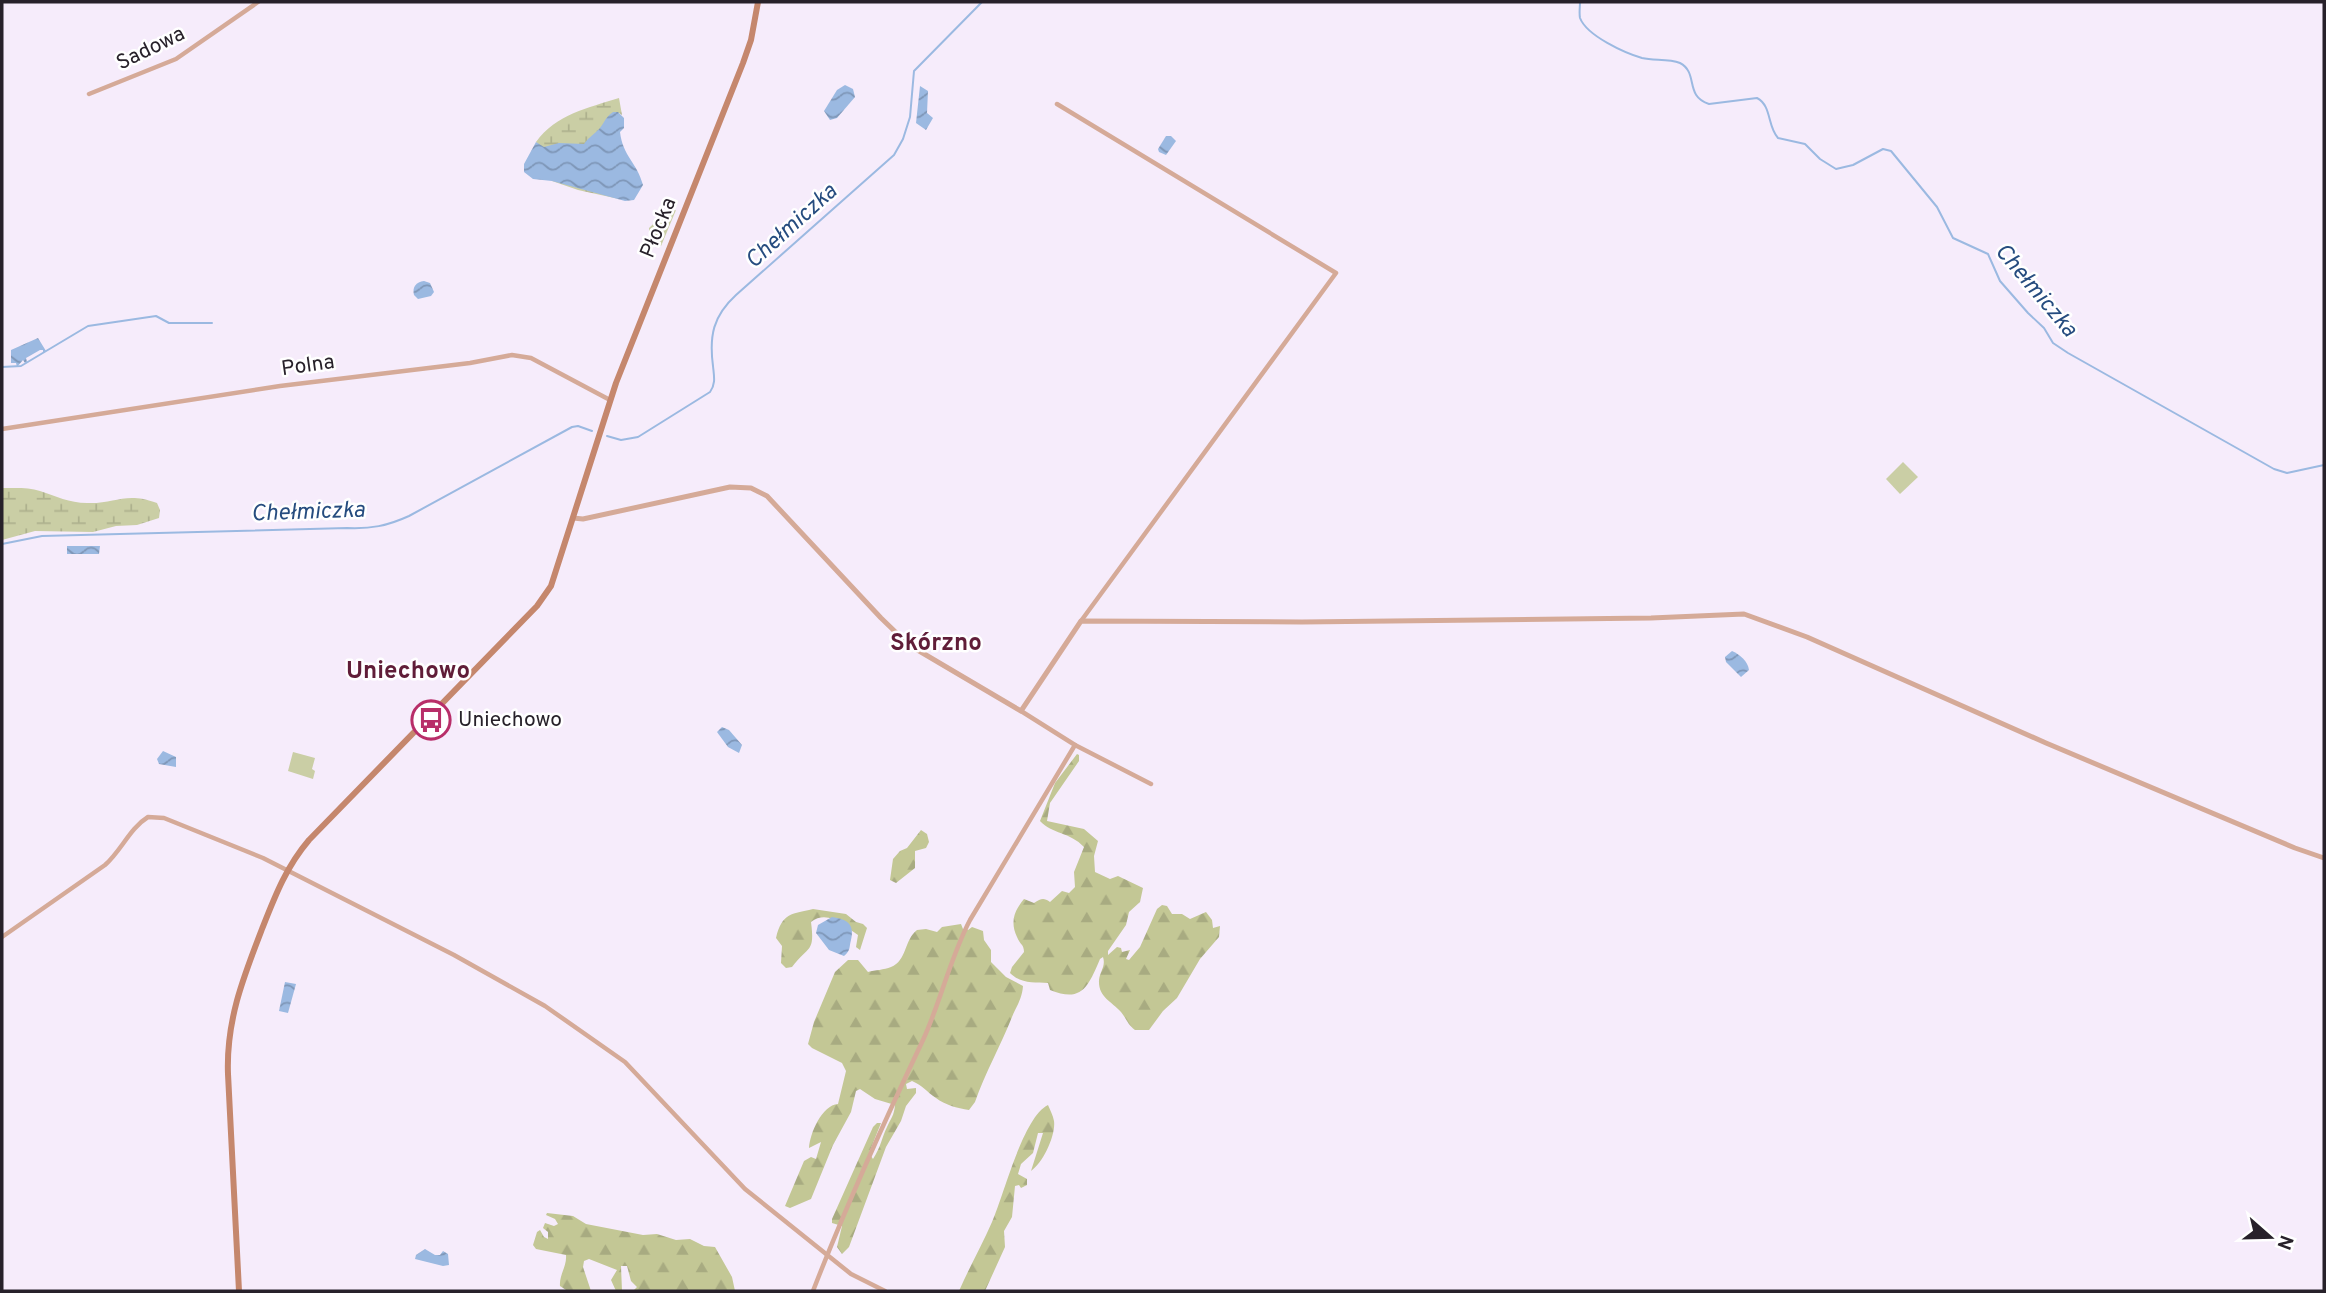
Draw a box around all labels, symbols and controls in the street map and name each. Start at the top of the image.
street label: Sadowa [112,21,190,77]
water label: Chełmiczka [740,178,844,276]
street label: Płocka [635,194,683,262]
water label: Chełmiczka [1987,238,2083,344]
street label: Polna [280,349,336,383]
water label: Chełmiczka [251,497,365,529]
district label: Skórzno [890,629,982,659]
district label: Uniechowo [346,657,470,687]
bus stop icon: Uniechowo [410,699,452,741]
place label: Uniechowo [458,707,562,734]
north arrow [2235,1202,2305,1272]
text: N [2270,1232,2298,1253]

